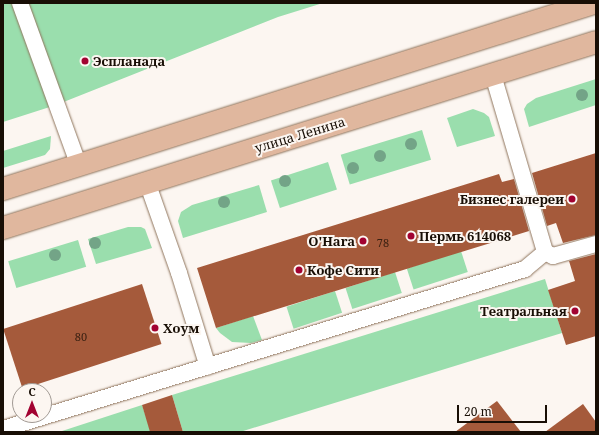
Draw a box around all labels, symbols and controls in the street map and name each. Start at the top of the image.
place label: Эспланада [93,53,165,69]
marker: Эспланада [80,56,90,66]
street label: улица Ленина [253,114,347,156]
place label: Бизнес галереи [460,191,564,207]
marker: Бизнес галереи [567,194,577,204]
place label: Пермь 614068 [419,228,511,244]
marker: Пермь 614068 [406,231,416,241]
place label: O'Hara [308,233,355,249]
marker: O'Hara [358,236,368,246]
house number: 78 [377,236,389,250]
place label: Кофе Сити [307,262,379,278]
marker: Кофе Сити [294,265,304,275]
place label: Театральная [480,303,567,319]
marker: Театральная [570,306,580,316]
place label: Хоум [163,320,199,336]
marker: Хоум [150,323,160,333]
house number: 80 [75,330,87,344]
north arrow [12,383,52,423]
text: С [28,384,36,399]
scale bar [459,397,549,423]
text: 20 m [464,403,492,420]

